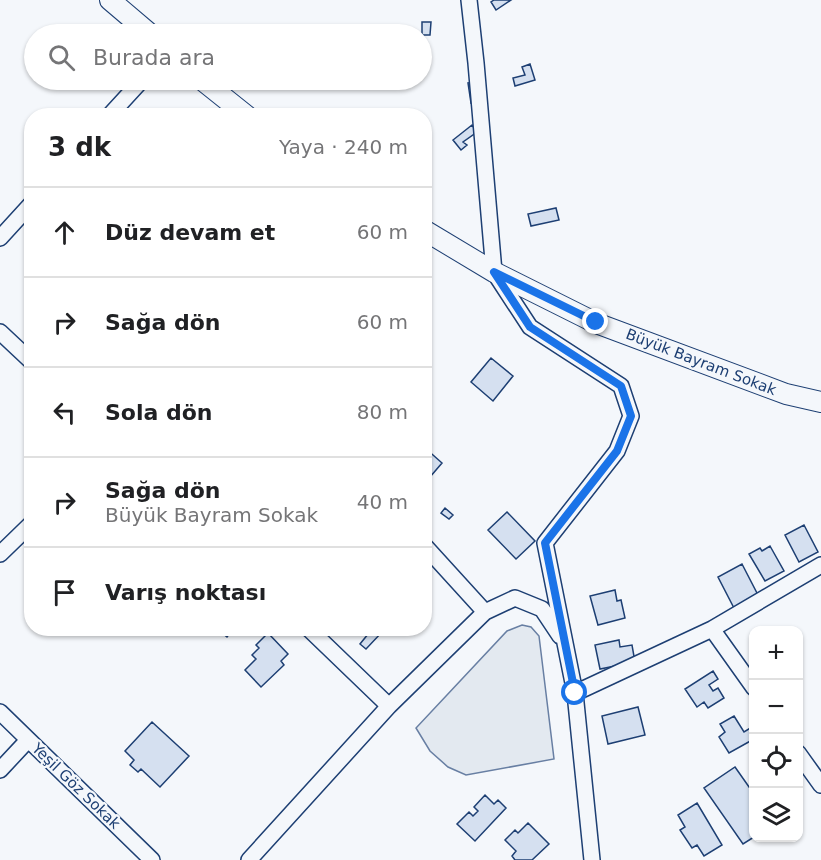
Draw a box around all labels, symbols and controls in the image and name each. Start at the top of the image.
search box [24,24,432,90]
icon: search [45,41,78,74]
text: Burada ara [93,45,215,70]
text: 3 dk [48,132,111,162]
text: Yaya · 240 m [279,135,408,159]
icon: ahead [48,216,81,249]
text: Düz devam et [105,220,275,245]
text: 60 m [357,220,408,244]
icon: right [48,306,81,339]
route end [582,308,608,334]
text: Sağa dön [105,310,220,335]
text: 60 m [357,310,408,334]
street label: Büyük Bayram Sokak [623,325,779,399]
icon: left [48,396,81,429]
text: Sola dön [105,400,213,425]
text: 80 m [357,400,408,424]
text: Sağa dön [105,478,220,503]
icon: right [48,486,81,519]
text: 40 m [357,490,408,514]
text: Büyük Bayram Sokak [105,503,318,527]
icon: arrive [48,576,81,609]
text: Varış noktası [105,580,266,605]
map controls [749,626,803,842]
button: + [749,626,803,680]
route start [561,679,587,705]
button: − [749,680,803,734]
button: locate [749,734,803,788]
street label: Yeşil Göz Sokak [27,739,124,833]
button: layers [749,788,803,842]

